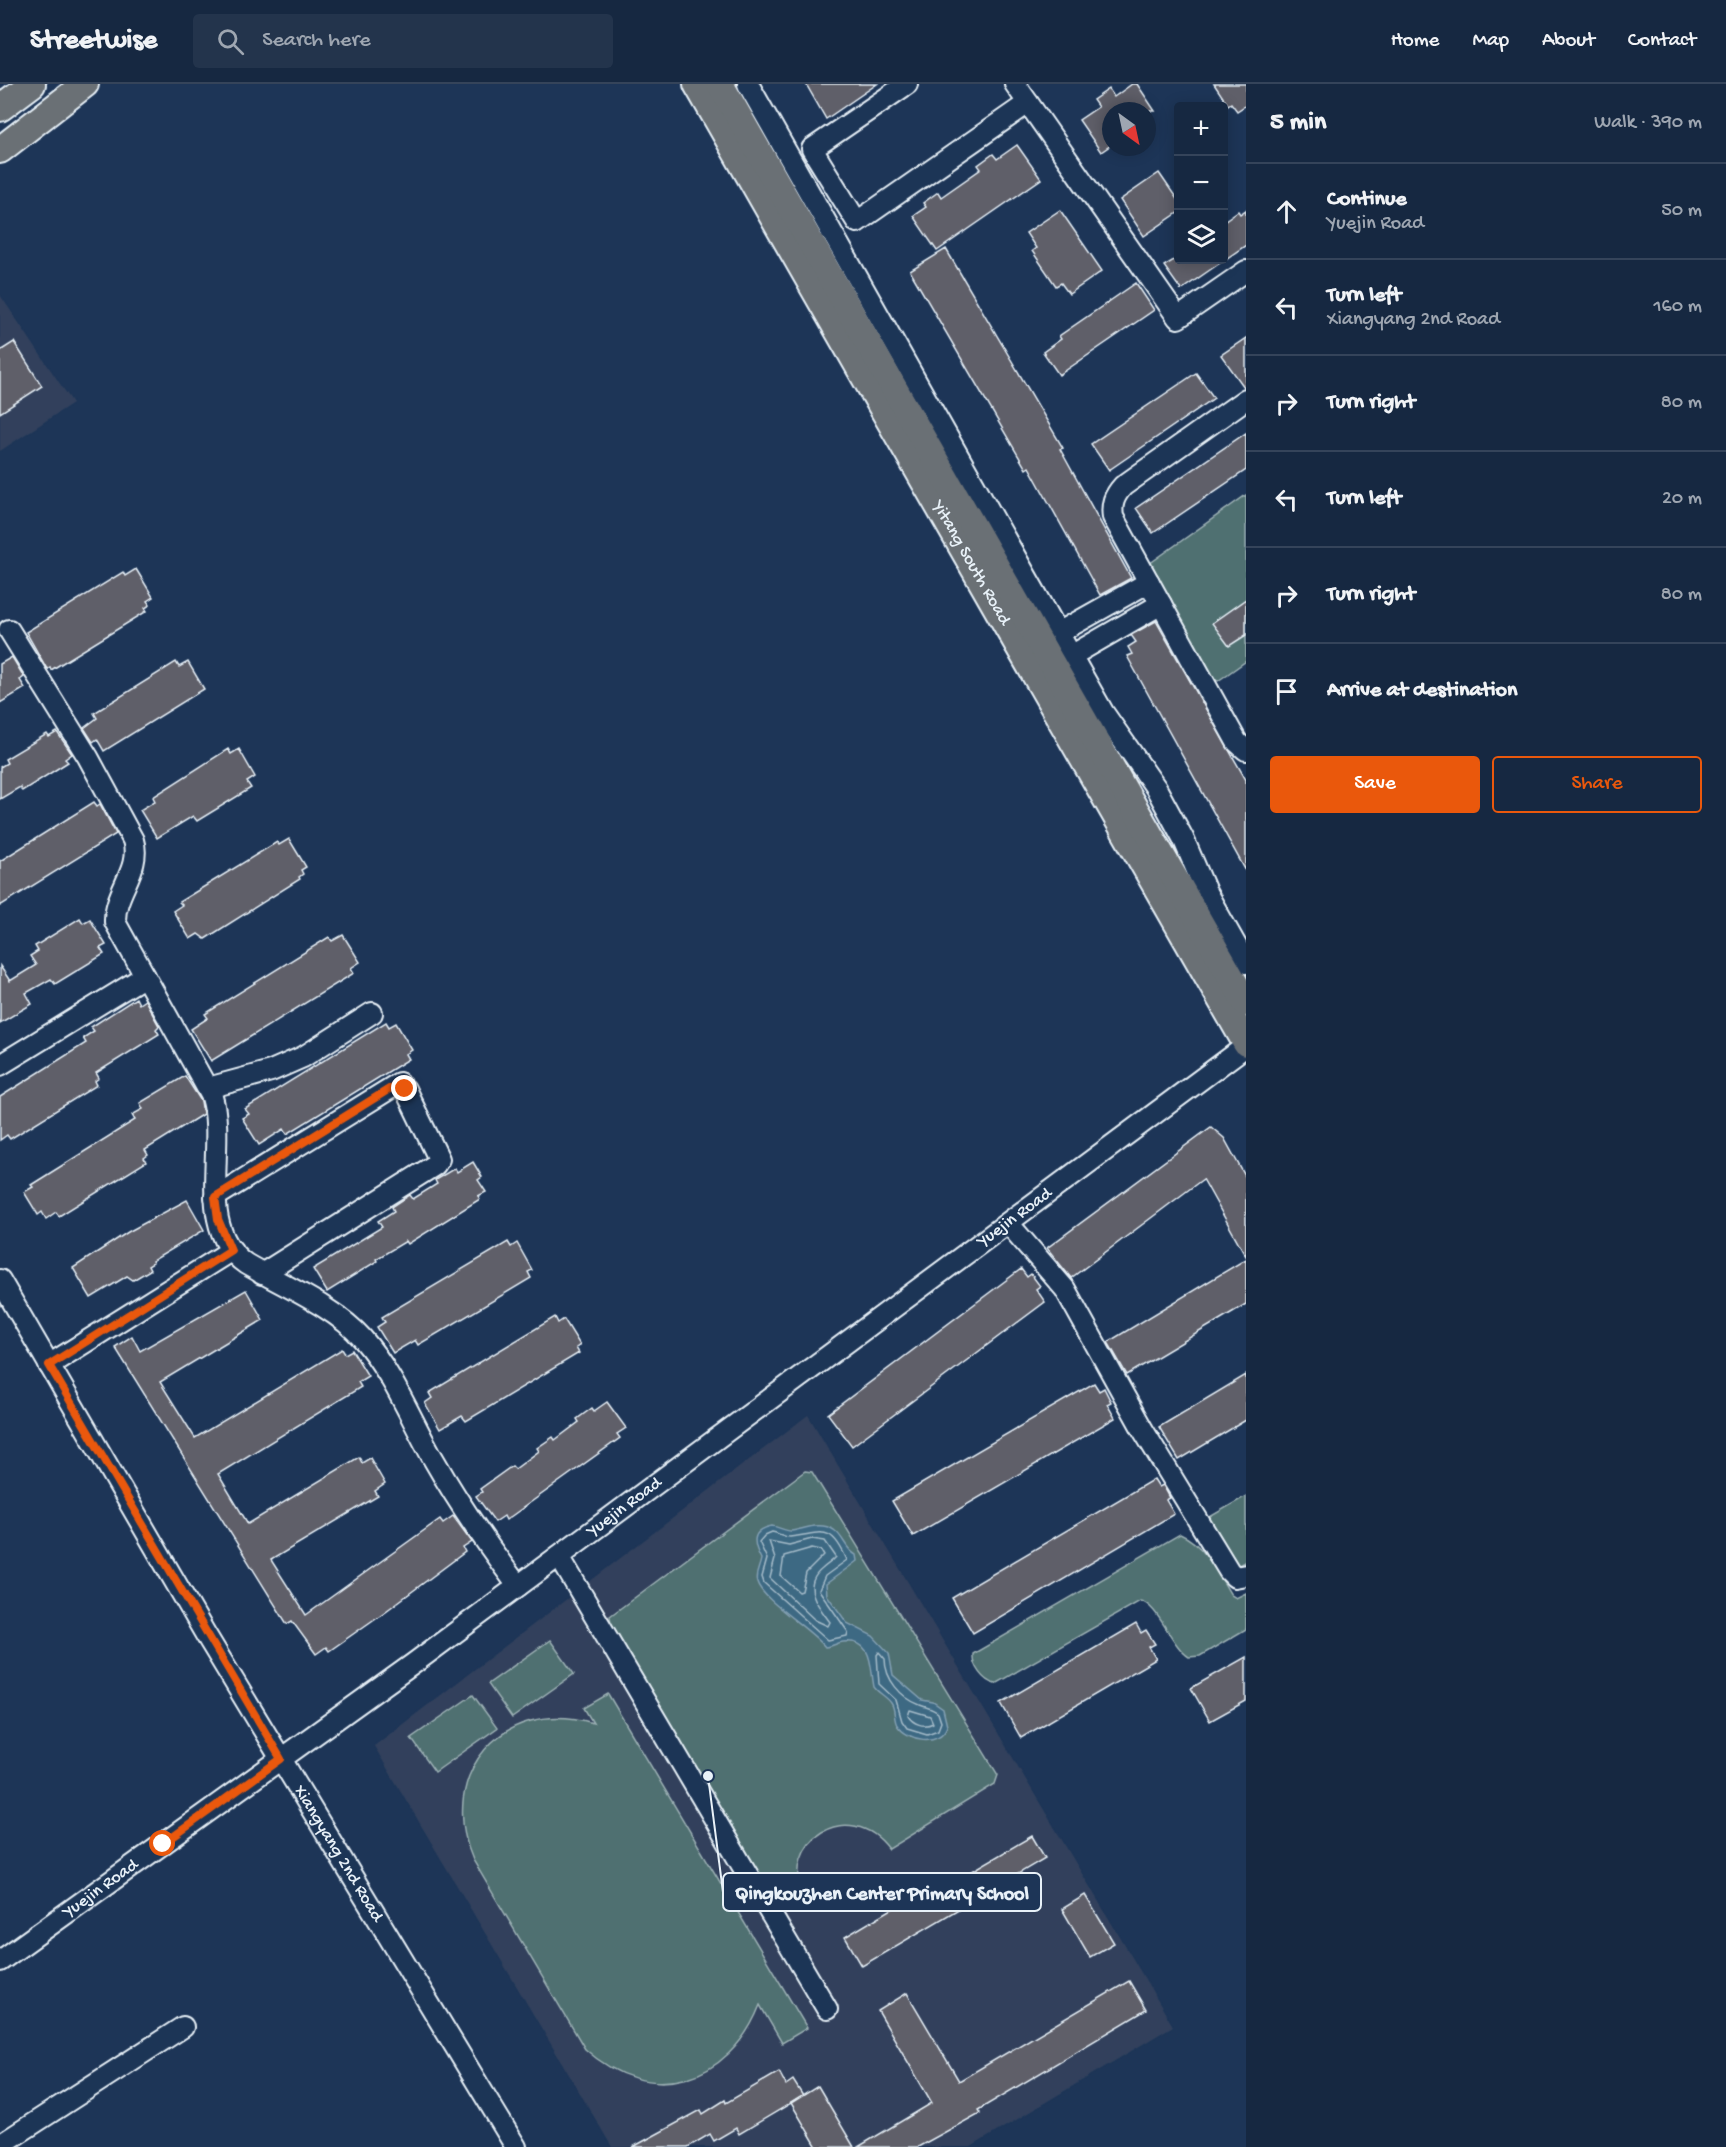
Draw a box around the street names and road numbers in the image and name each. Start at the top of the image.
street label: Yitang South Road [926,496,1016,630]
street label: Yuejin Road [972,1182,1057,1253]
street label: Yuejin Road [581,1472,667,1543]
street label: Xiangyang 2nd Road [289,1781,388,1927]
street label: Yuejin Road [57,1854,143,1924]

